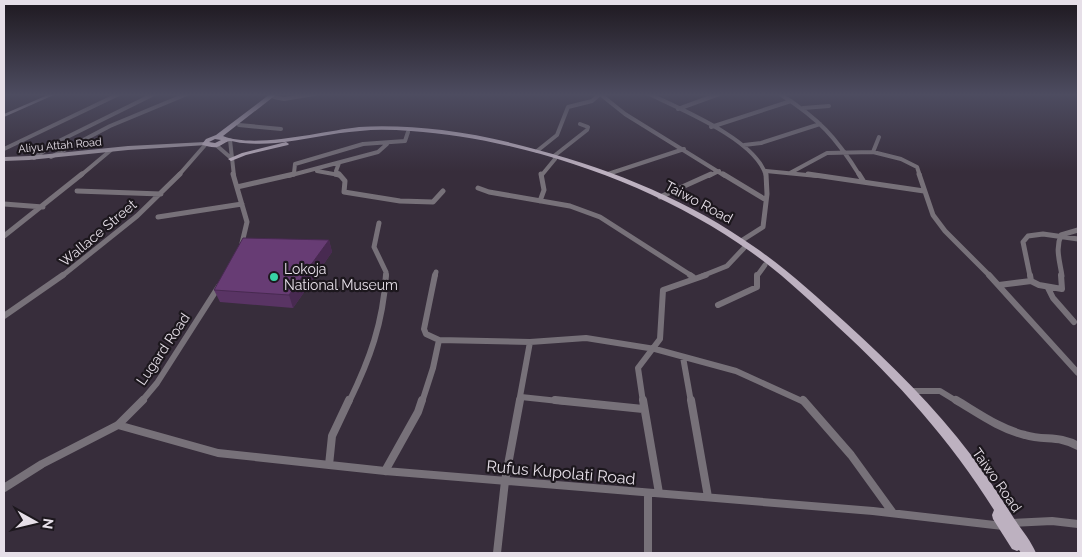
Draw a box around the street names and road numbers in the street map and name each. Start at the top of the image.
street label: Aliyu Attah Road [18,135,103,156]
street label: Taiwo Road [662,177,736,227]
street label: Wallace Street [56,196,140,270]
street label: Lugard Road [133,310,193,388]
street label: Taiwo Road [969,445,1025,515]
street label: Rufus Kupolati Road [486,457,636,488]

